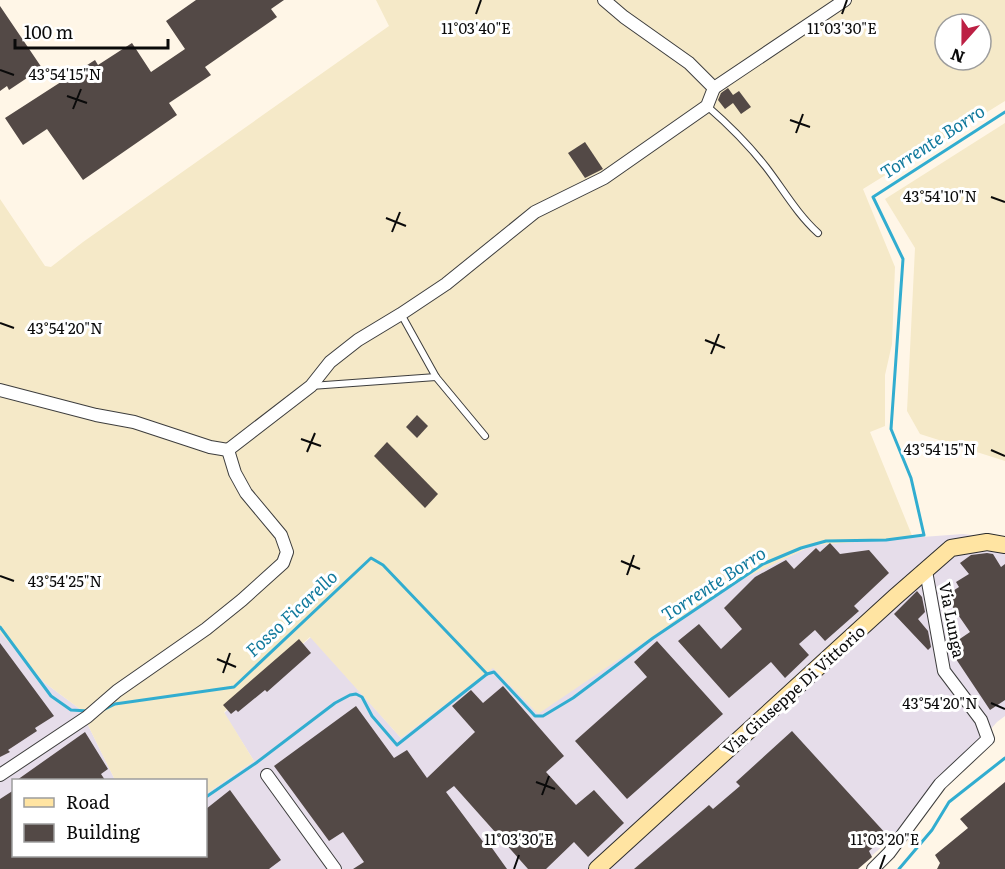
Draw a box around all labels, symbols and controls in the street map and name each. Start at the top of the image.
scale bar [15,12,168,50]
north arrow [933,12,993,72]
text: 11°03'40"E [441,16,511,39]
text: 11°03'30"E [807,16,877,39]
text: 100 m [24,18,73,45]
text: N [947,43,968,71]
text: 43°54'15"N [29,62,101,85]
water label: Torrente Borro [875,97,990,185]
text: 43°54'10"N [903,184,977,207]
text: 43°54'20"N [27,316,103,339]
text: 43°54'15"N [904,437,976,460]
water label: Torrente Borro [656,539,771,627]
water label: Fosso Ficarello [239,563,343,663]
text: 43°54'25"N [28,569,102,592]
street label: Via Lunga [934,580,972,660]
street label: Via Giuseppe Di Vittorio [717,619,870,760]
text: 43°54'20"N [902,691,978,714]
legend [12,779,207,857]
text: Road [66,788,110,815]
text: Building [66,818,141,845]
text: 11°03'30"E [484,827,554,850]
text: 11°03'20"E [851,827,919,850]

